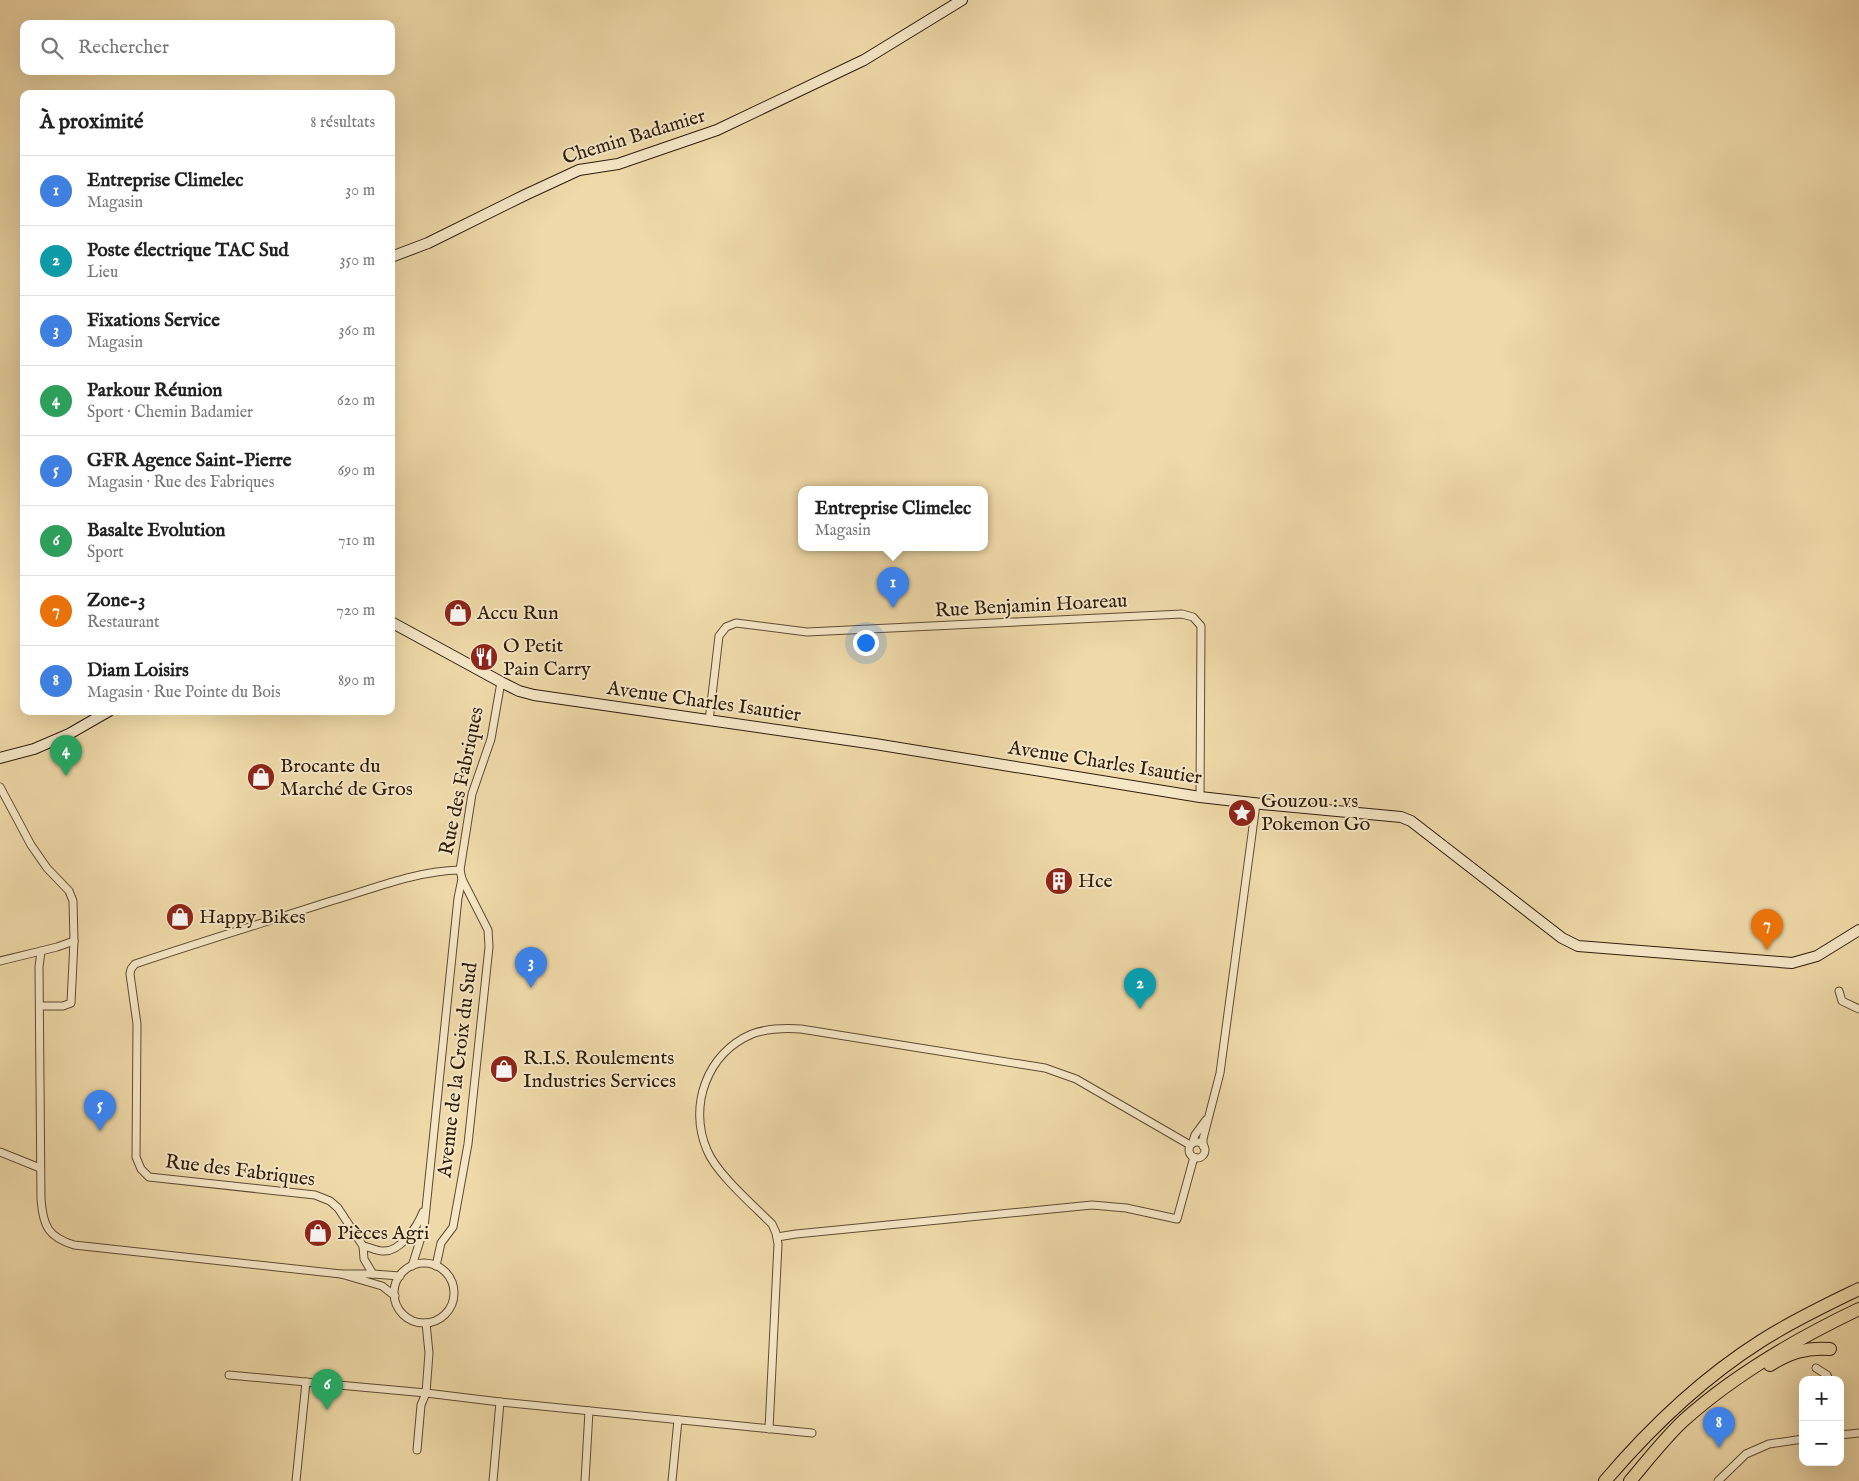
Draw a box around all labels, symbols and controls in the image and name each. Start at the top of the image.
search box [20,20,395,75]
icon: search [38,34,66,62]
text: Rechercher [78,36,169,60]
street label: Chemin Badamier [559,103,709,171]
text: À proximité [40,109,143,136]
text: 8 résultats [310,113,375,133]
text: Entreprise Climelec [87,169,243,193]
text: 1 [53,181,59,201]
text: 30 m [345,181,375,201]
text: Magasin [87,193,143,213]
text: Poste électrique TAC Sud [87,239,289,263]
text: 2 [52,251,60,271]
text: 350 m [340,251,375,271]
text: Lieu [87,263,118,283]
text: Fixations Service [87,309,220,333]
text: 3 [53,321,59,341]
text: 360 m [339,321,375,341]
text: Magasin [87,333,143,353]
text: Parkour Réunion [87,379,222,403]
text: 4 [52,391,60,411]
text: 620 m [337,391,375,411]
text: Sport · Chemin Badamier [87,403,253,423]
text: GFR Agence Saint-Pierre [87,449,291,473]
text: 5 [53,461,59,481]
text: 690 m [338,461,375,481]
text: Magasin · Rue des Fabriques [87,473,274,493]
popup [798,486,988,551]
text: Entreprise Climelec [815,497,971,521]
text: Basalte Evolution [87,519,225,543]
text: Magasin [815,521,871,541]
text: 6 [53,531,59,551]
text: 710 m [338,531,375,551]
text: Sport [87,543,124,563]
pin: 1 [877,567,909,608]
street label: Rue Benjamin Hoareau [934,588,1128,624]
text: Zone-3 [87,589,145,613]
shop icon: Accu Run [443,598,473,628]
text: 7 [52,601,60,621]
text: 720 m [336,601,375,621]
place label: Accu Run [476,601,559,626]
text: Restaurant [87,613,160,633]
your location [853,630,879,656]
place label: O Petit Pain Carry [503,634,591,682]
restaurant icon: O Petit Pain Carry [469,642,499,672]
text: Diam Loisirs [87,659,189,683]
text: 8 [53,671,59,691]
text: 890 m [338,671,375,691]
street label: Avenue Charles Isautier [604,676,803,728]
text: Magasin · Rue Pointe du Bois [87,683,281,703]
street label: Rue des Fabriques [434,705,490,857]
pin: 4 [50,735,82,776]
street label: Avenue Charles Isautier [1005,735,1204,791]
place label: Brocante du Marché de Gros [280,754,413,802]
shop icon: Brocante du Marché de Gros [246,762,276,792]
place label: Gouzou : vs Pokemon Go [1261,789,1371,837]
place icon: Gouzou : vs Pokemon Go [1227,798,1257,828]
building icon: Hce [1044,866,1074,896]
place label: Hce [1078,869,1113,894]
shop icon: Happy Bikes [165,902,195,932]
place label: Happy Bikes [199,905,306,930]
pin: 7 [1751,909,1783,950]
pin: 3 [515,947,547,988]
street label: Avenue de la Croix du Sud [432,961,484,1180]
pin: 2 [1124,968,1156,1009]
place label: R.I.S. Roulements Industries Services [523,1046,676,1094]
shop icon: R.I.S. Roulements Industries Services [489,1054,519,1084]
pin: 5 [84,1090,116,1131]
street label: Rue des Fabriques [164,1149,316,1193]
shop icon: Pièces Agri [303,1218,333,1248]
place label: Pièces Agri [337,1221,429,1246]
pin: 6 [311,1369,343,1410]
map controls [1799,1376,1844,1466]
button: + [1799,1376,1844,1421]
pin: 8 [1703,1407,1735,1448]
button: − [1799,1421,1844,1466]

